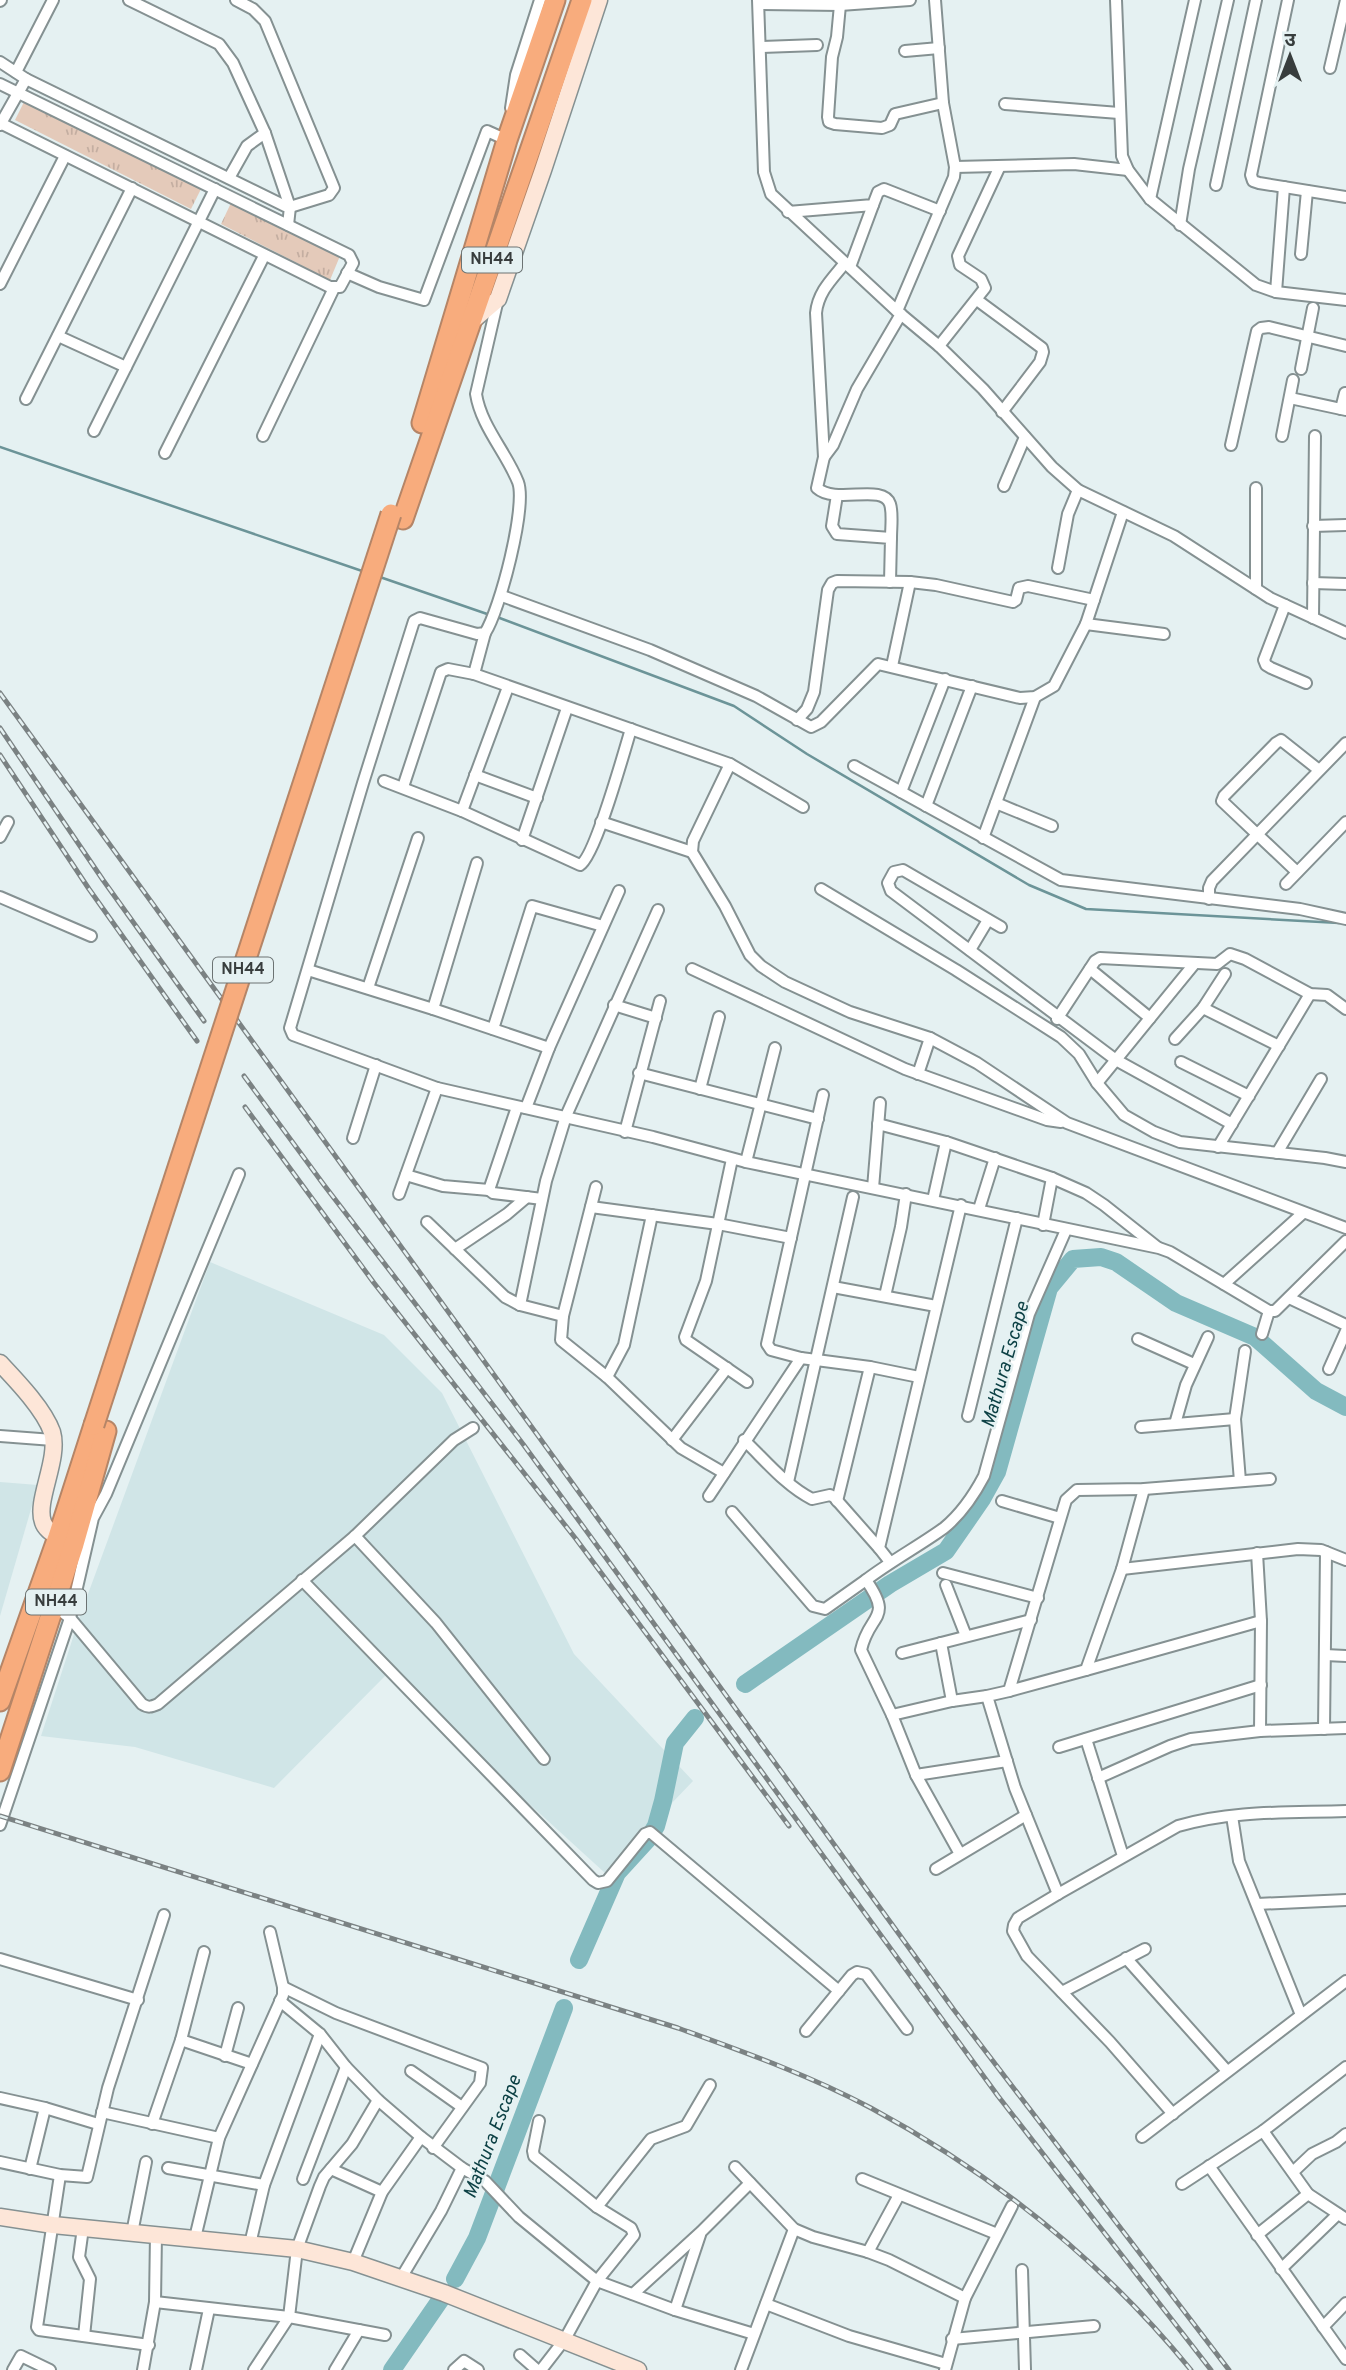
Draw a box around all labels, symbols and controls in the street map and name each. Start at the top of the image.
north arrow [1255,21,1325,91]
text: उ [1284,29,1296,53]
road number: NH44 [462,248,522,272]
road number: NH44 [213,958,273,982]
water label: Mathura Escape [977,1299,1035,1431]
road number: NH44 [26,1590,86,1614]
water label: Mathura Escape [459,2072,528,2202]

